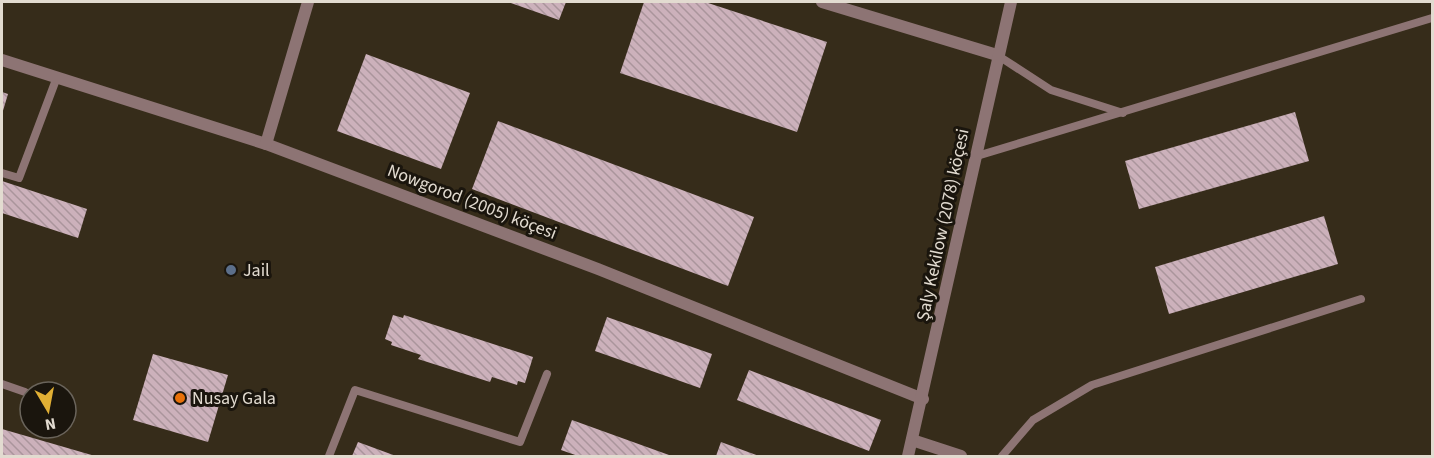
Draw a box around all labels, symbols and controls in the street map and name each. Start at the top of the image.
street label: Şaly Kekilow (2078) köçesi [910,127,976,323]
street label: Nowgorod (2005) köçesi [384,158,560,246]
place label: Jail [243,258,270,283]
marker: Jail [224,263,238,277]
north arrow [18,380,78,440]
place label: Nusay Gala [192,386,276,411]
marker: Nusay Gala [173,391,187,405]
text: N [43,412,58,436]

